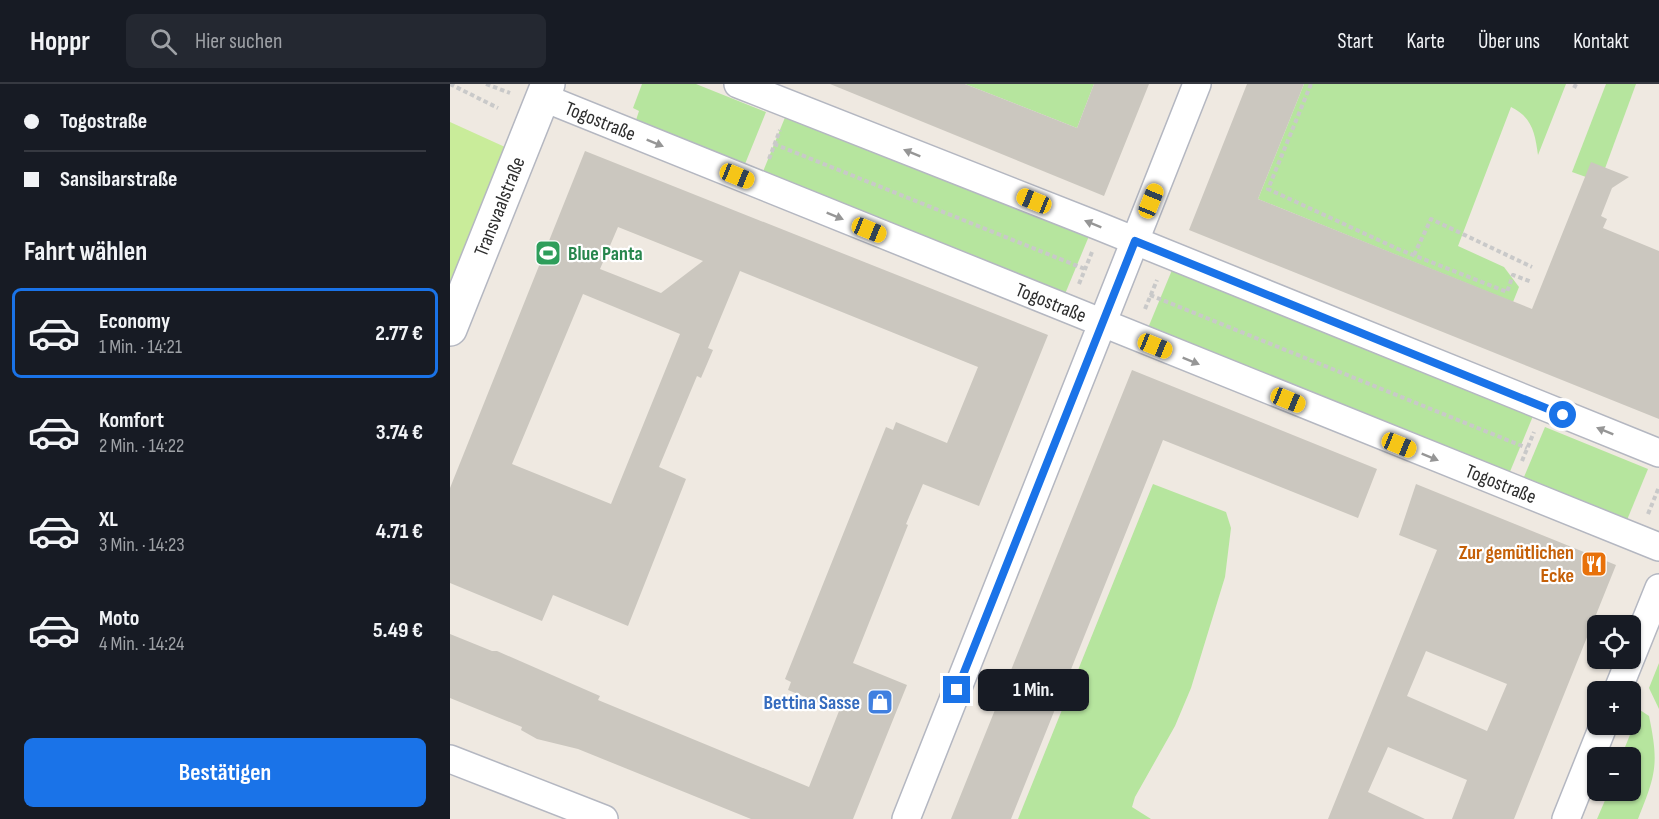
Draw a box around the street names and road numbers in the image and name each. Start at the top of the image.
street label: Togostraße [561,96,639,146]
street label: Transvaalstraße [469,154,531,260]
street label: Togostraße [1012,278,1090,328]
street label: Togostraße [1462,459,1540,509]

